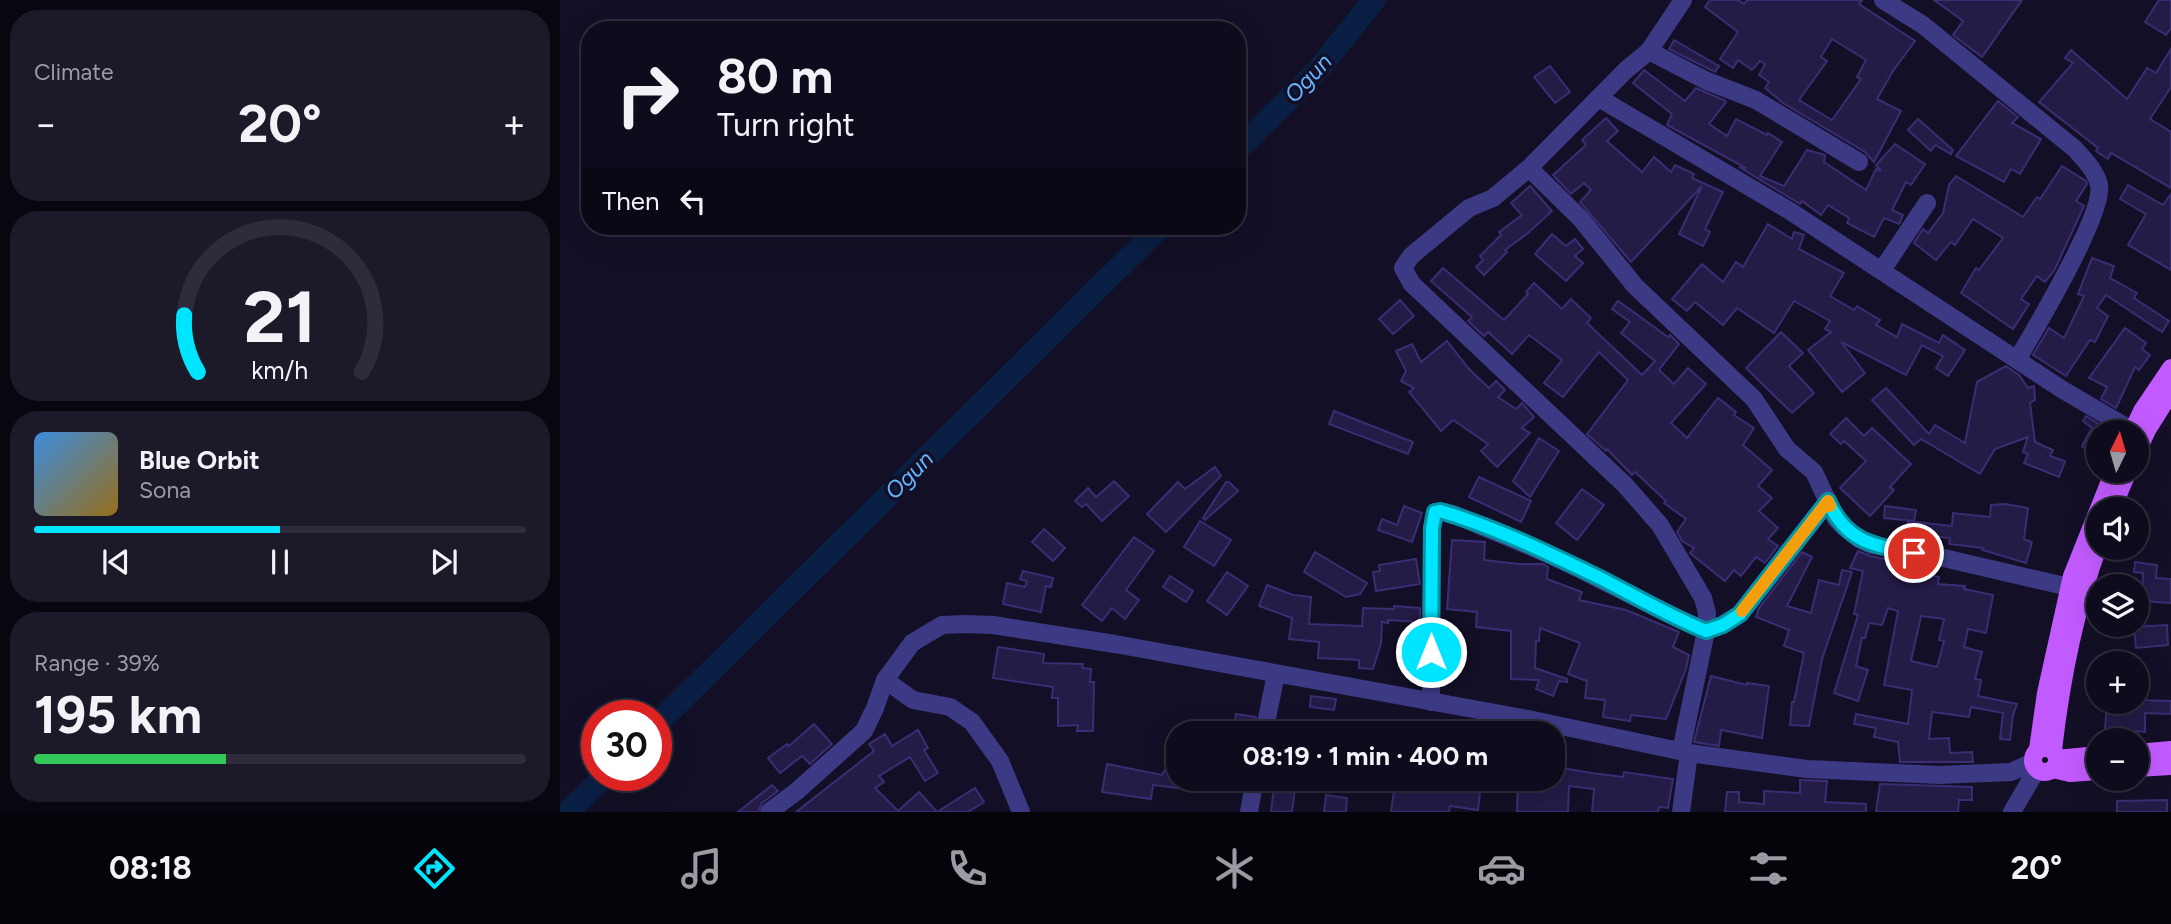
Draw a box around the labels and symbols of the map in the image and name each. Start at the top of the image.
water label: Ogun [1278,47,1338,108]
north arrow [2086,420,2149,483]
water label: Ogun [879,445,939,505]
pin [1884,523,1944,583]
position arrow [1394,615,1468,689]
speed limit sign: 30 [581,700,672,791]

